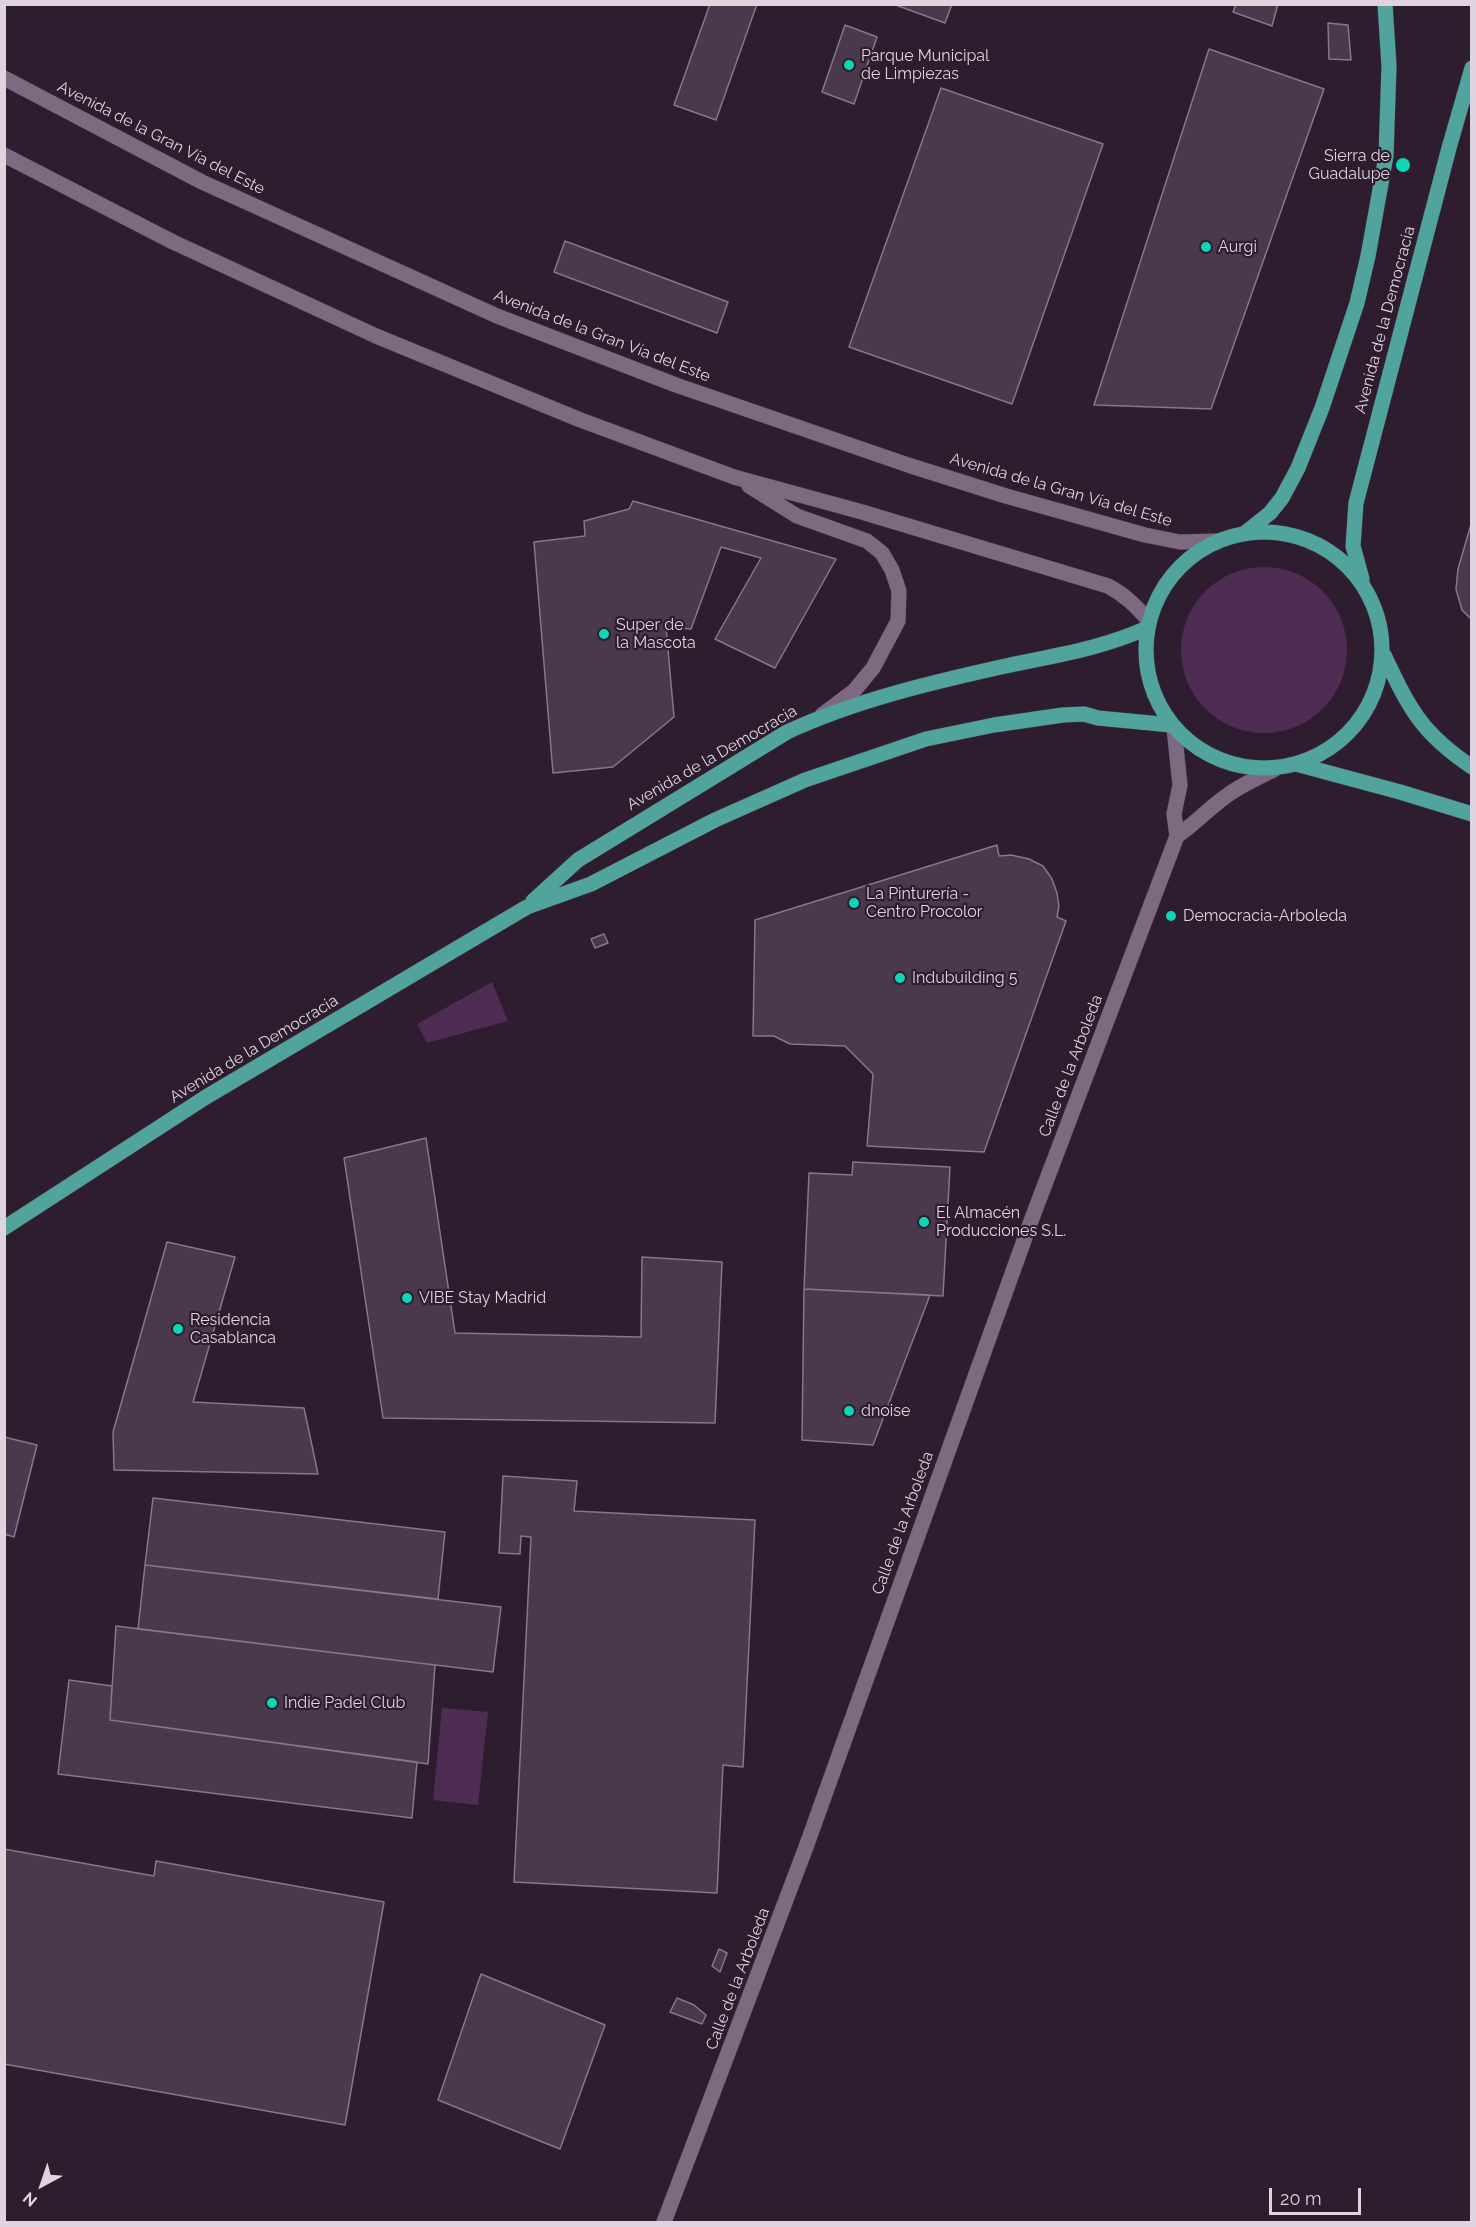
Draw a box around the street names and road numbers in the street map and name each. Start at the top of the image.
street label: Avenida de la Gran Vía del Este [54,77,268,199]
street label: Avenida de la Democracia [1351,224,1419,416]
street label: Avenida de la Gran Vía del Este [491,286,713,386]
street label: Avenida de la Gran Vía del Este [948,449,1174,531]
street label: Avenida de la Democracia [624,701,800,815]
street label: Avenida de la Democracia [166,991,342,1107]
street label: Calle de la Arboleda [1035,992,1107,1140]
street label: Calle de la Arboleda [868,1449,938,1597]
street label: Calle de la Arboleda [702,1905,774,2053]

